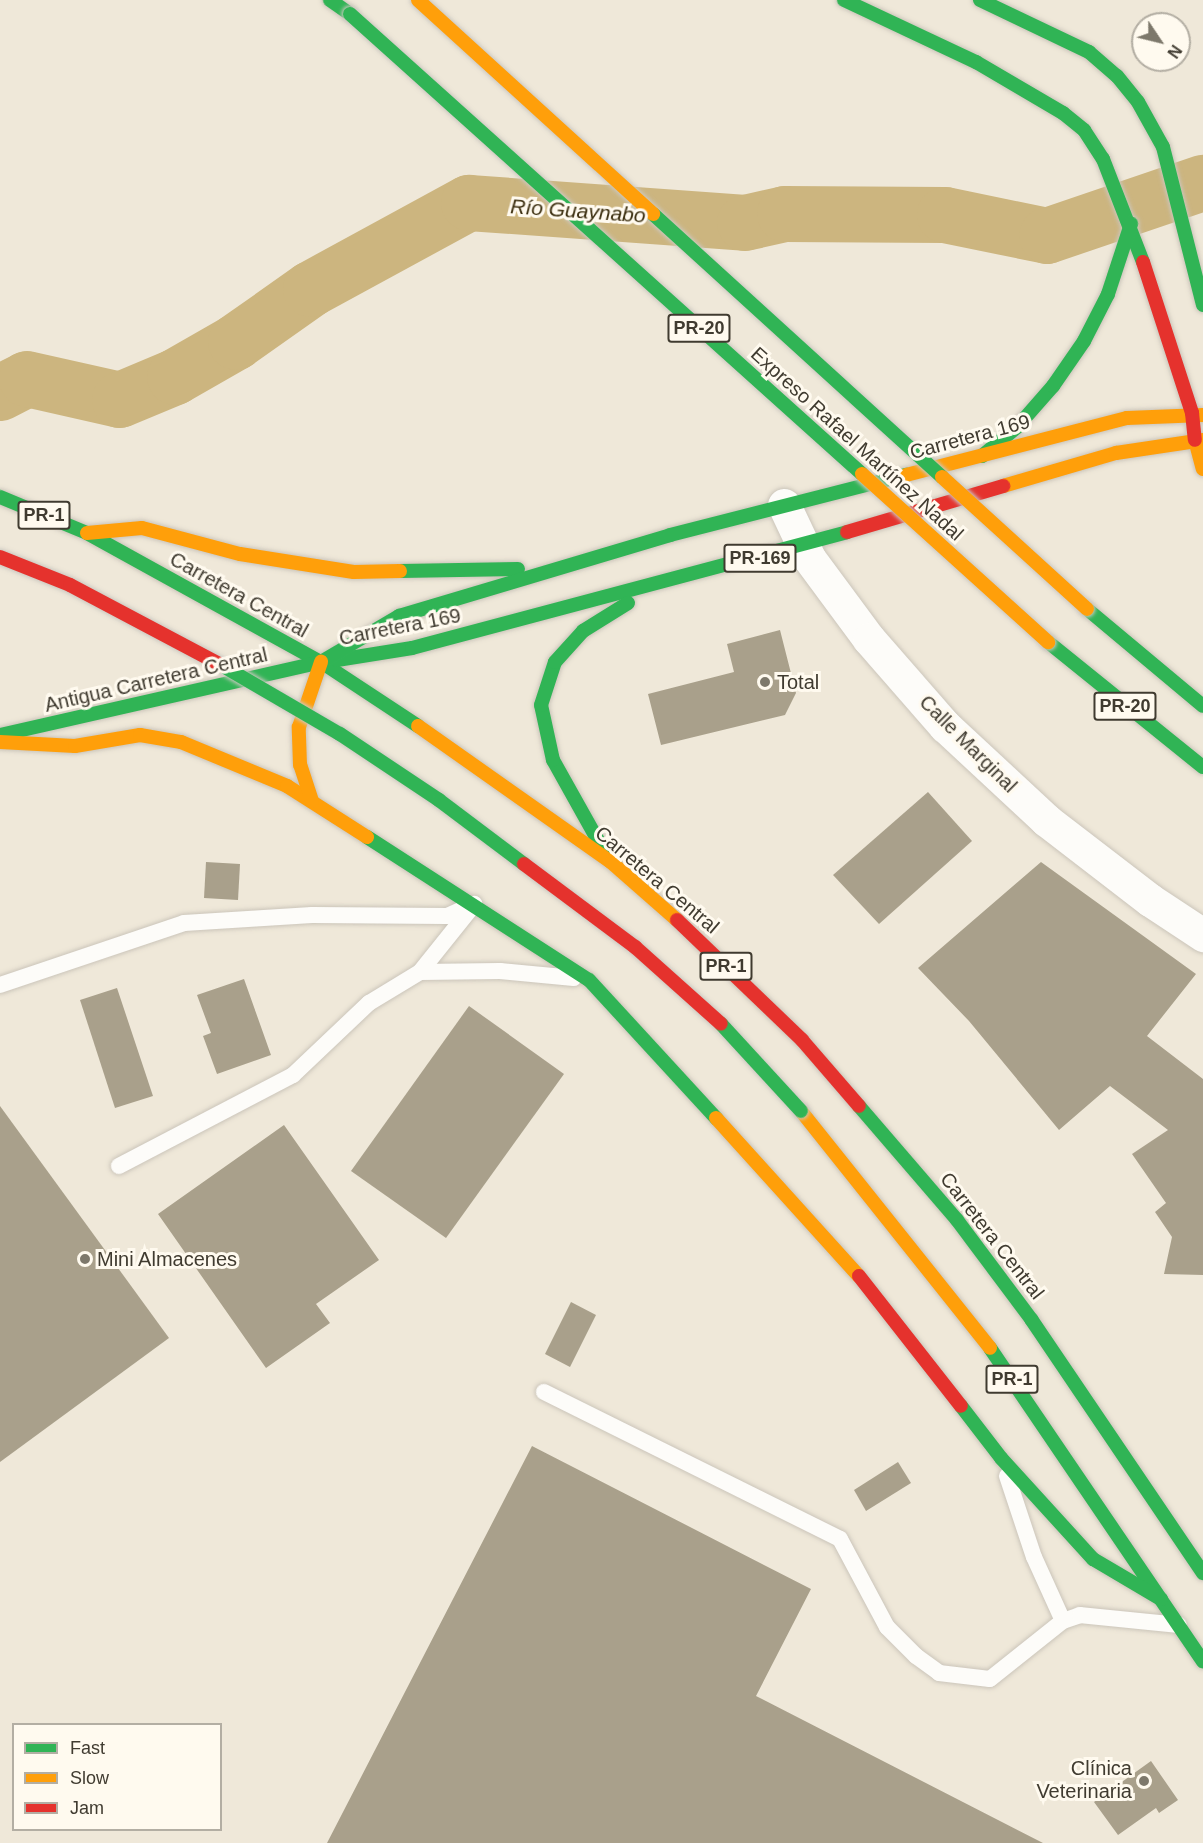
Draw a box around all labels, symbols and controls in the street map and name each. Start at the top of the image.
north arrow [1131,12,1191,72]
text: N [1164,42,1185,61]
water label: Río Guaynabo [510,194,646,228]
road number: PR-20 [666,313,732,343]
street label: Expreso Rafael Martínez Nadal [746,342,968,546]
street label: Carretera 169 [907,409,1033,465]
road number: PR-1 [17,500,71,530]
road number: PR-169 [722,543,798,573]
street label: Carretera Central [166,547,312,643]
street label: Carretera 169 [337,603,463,651]
street label: Antigua Carretera Central [42,643,270,717]
place label: Total [777,670,819,694]
marker: Total [758,675,772,689]
street label: Calle Marginal [914,690,1022,798]
road number: PR-20 [1092,691,1158,721]
street label: Carretera Central [590,821,724,939]
road number: PR-1 [699,951,753,981]
street label: Carretera Central [935,1168,1049,1304]
place label: Mini Almacenes [97,1247,238,1271]
marker: Mini Almacenes [78,1252,92,1266]
road number: PR-1 [985,1364,1039,1394]
legend [12,1723,222,1831]
text: Fast [70,1738,105,1758]
place label: Clínica Veterinaria [1036,1757,1132,1804]
text: Slow [70,1768,109,1788]
marker: Clínica Veterinaria [1137,1774,1151,1788]
text: Jam [70,1798,104,1818]

